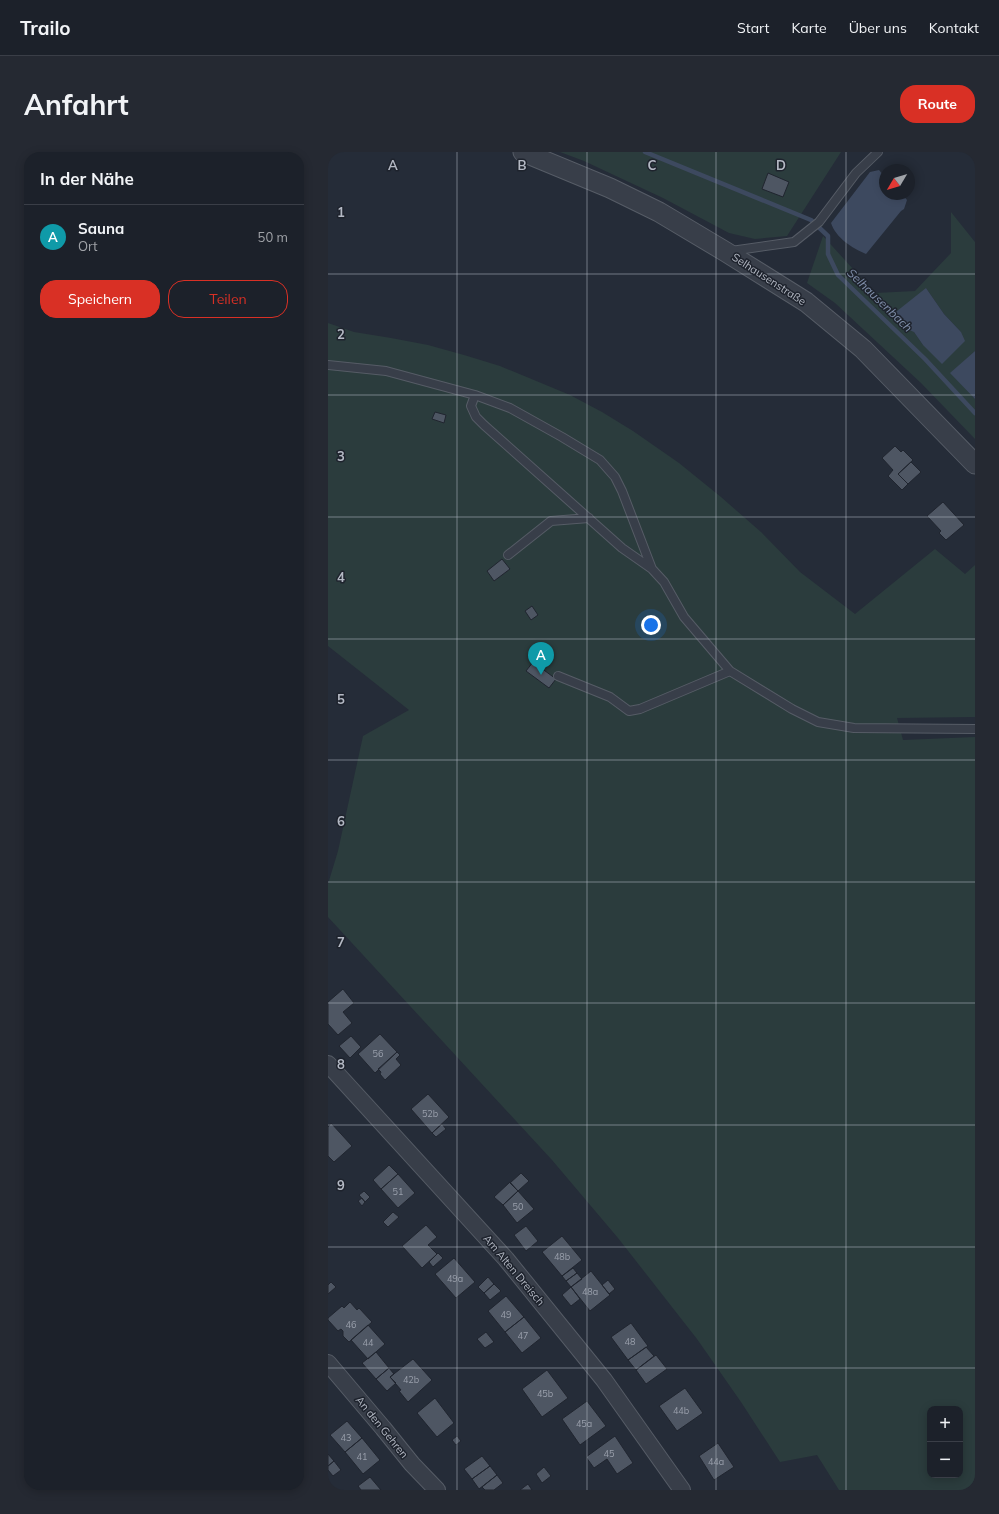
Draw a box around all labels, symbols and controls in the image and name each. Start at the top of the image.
text: Trailo [20,16,71,40]
text: Start [737,19,769,37]
text: Karte [791,19,827,37]
text: Über uns [849,19,907,37]
text: Kontakt [929,19,979,37]
button: Route [900,85,975,123]
text: Anfahrt [24,87,129,122]
text: A [388,157,398,173]
text: B [518,157,527,173]
text: C [648,157,657,173]
text: D [776,157,786,173]
north arrow [879,164,915,200]
text: In der Nähe [40,168,134,189]
text: 1 [337,204,345,220]
text: Sauna [78,219,124,238]
text: A [48,229,58,245]
text: 50 m [258,229,288,245]
text: Ort [78,238,98,254]
street label: Selhausenstraße [729,250,809,308]
water label: Selhausenbach [844,265,916,335]
button: Speichern [40,280,160,318]
button: Teilen [168,280,288,318]
text: 2 [337,326,345,342]
text: 3 [337,448,345,464]
text: 4 [337,569,345,585]
your location [641,615,661,635]
pin: A [528,642,554,675]
text: 5 [337,691,345,707]
text: 6 [337,813,345,829]
text: 7 [337,934,345,950]
house number: 56 [373,1048,383,1059]
text: 8 [337,1056,345,1072]
house number: 52b [422,1108,438,1119]
text: 9 [337,1177,345,1193]
house number: 51 [393,1186,403,1197]
house number: 50 [513,1201,523,1212]
street label: Am Alten Dreisch [480,1232,548,1308]
house number: 48b [554,1251,570,1262]
house number: 49a [447,1273,463,1284]
house number: 48a [582,1286,598,1297]
house number: 49 [501,1309,511,1320]
house number: 46 [346,1319,356,1330]
house number: 47 [518,1330,528,1341]
house number: 48 [625,1336,635,1347]
house number: 44 [363,1337,374,1348]
house number: 42b [403,1374,419,1385]
house number: 45b [537,1388,553,1399]
street label: An den Gehren [353,1393,411,1461]
house number: 44b [673,1405,689,1416]
map controls [927,1406,963,1478]
button: + [927,1406,963,1442]
house number: 45a [576,1418,592,1429]
house number: 43 [341,1432,351,1443]
button: − [927,1442,963,1478]
house number: 45 [604,1448,615,1459]
house number: 41 [357,1451,367,1462]
house number: 44a [708,1456,724,1467]

